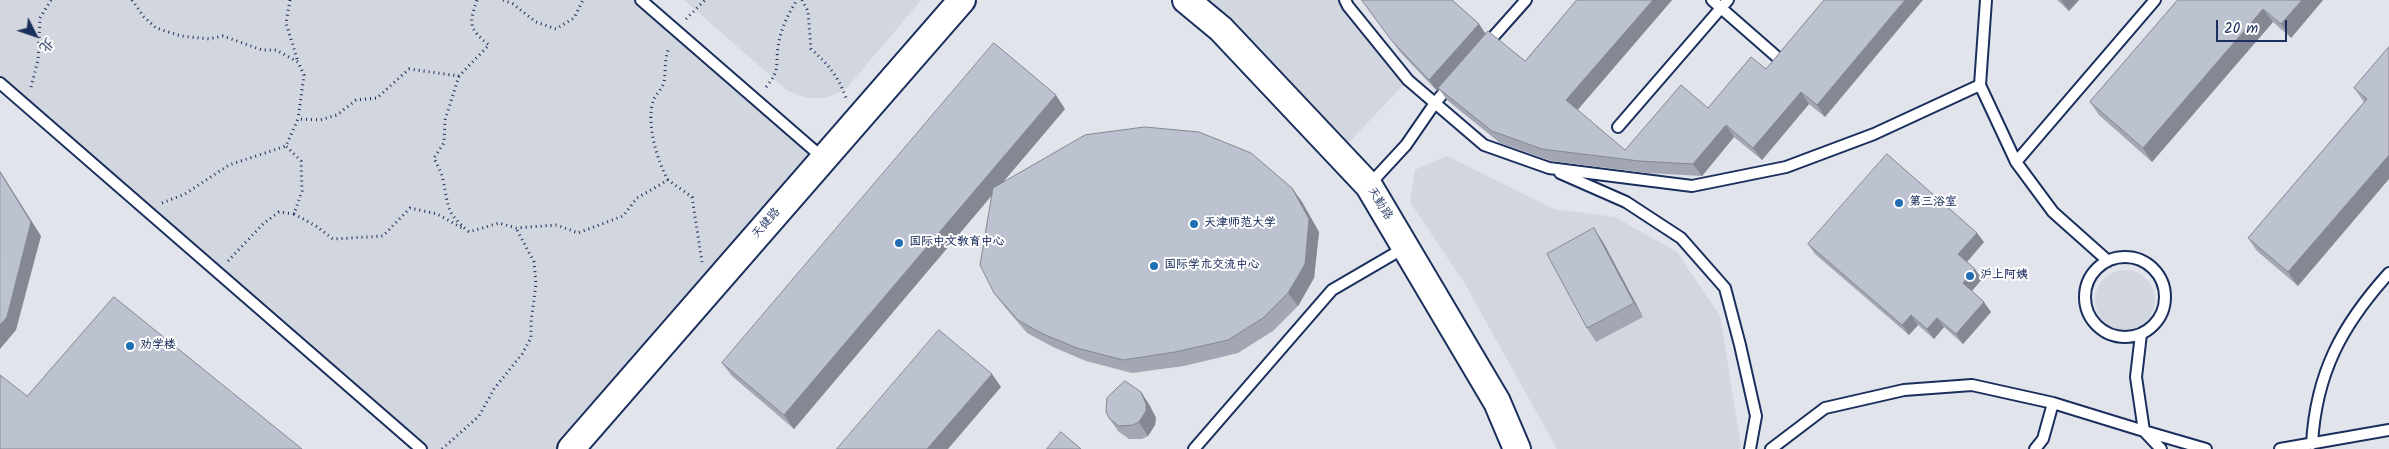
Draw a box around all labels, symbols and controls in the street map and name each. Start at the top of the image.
north arrow [10,10,60,60]
scale bar [2219,10,2290,42]
text: 20 m [2224,17,2258,41]
text: 北 [33,32,59,57]
street label: 天勤路 [1363,185,1395,223]
place label: 第三浴室 [1909,196,1957,210]
marker: 第三浴室 [1893,197,1905,209]
street label: 天健路 [750,206,784,242]
place label: 天津师范大学 [1204,217,1276,231]
marker: 天津师范大学 [1188,218,1200,230]
place label: 国际中文教育中心 [909,236,1005,250]
marker: 国际中文教育中心 [893,237,905,249]
place label: 国际学术交流中心 [1164,259,1260,273]
marker: 国际学术交流中心 [1148,260,1160,272]
place label: 沪上阿姨 [1980,269,2028,283]
marker: 沪上阿姨 [1964,270,1976,282]
place label: 劝学楼 [140,339,176,353]
marker: 劝学楼 [124,340,136,352]

